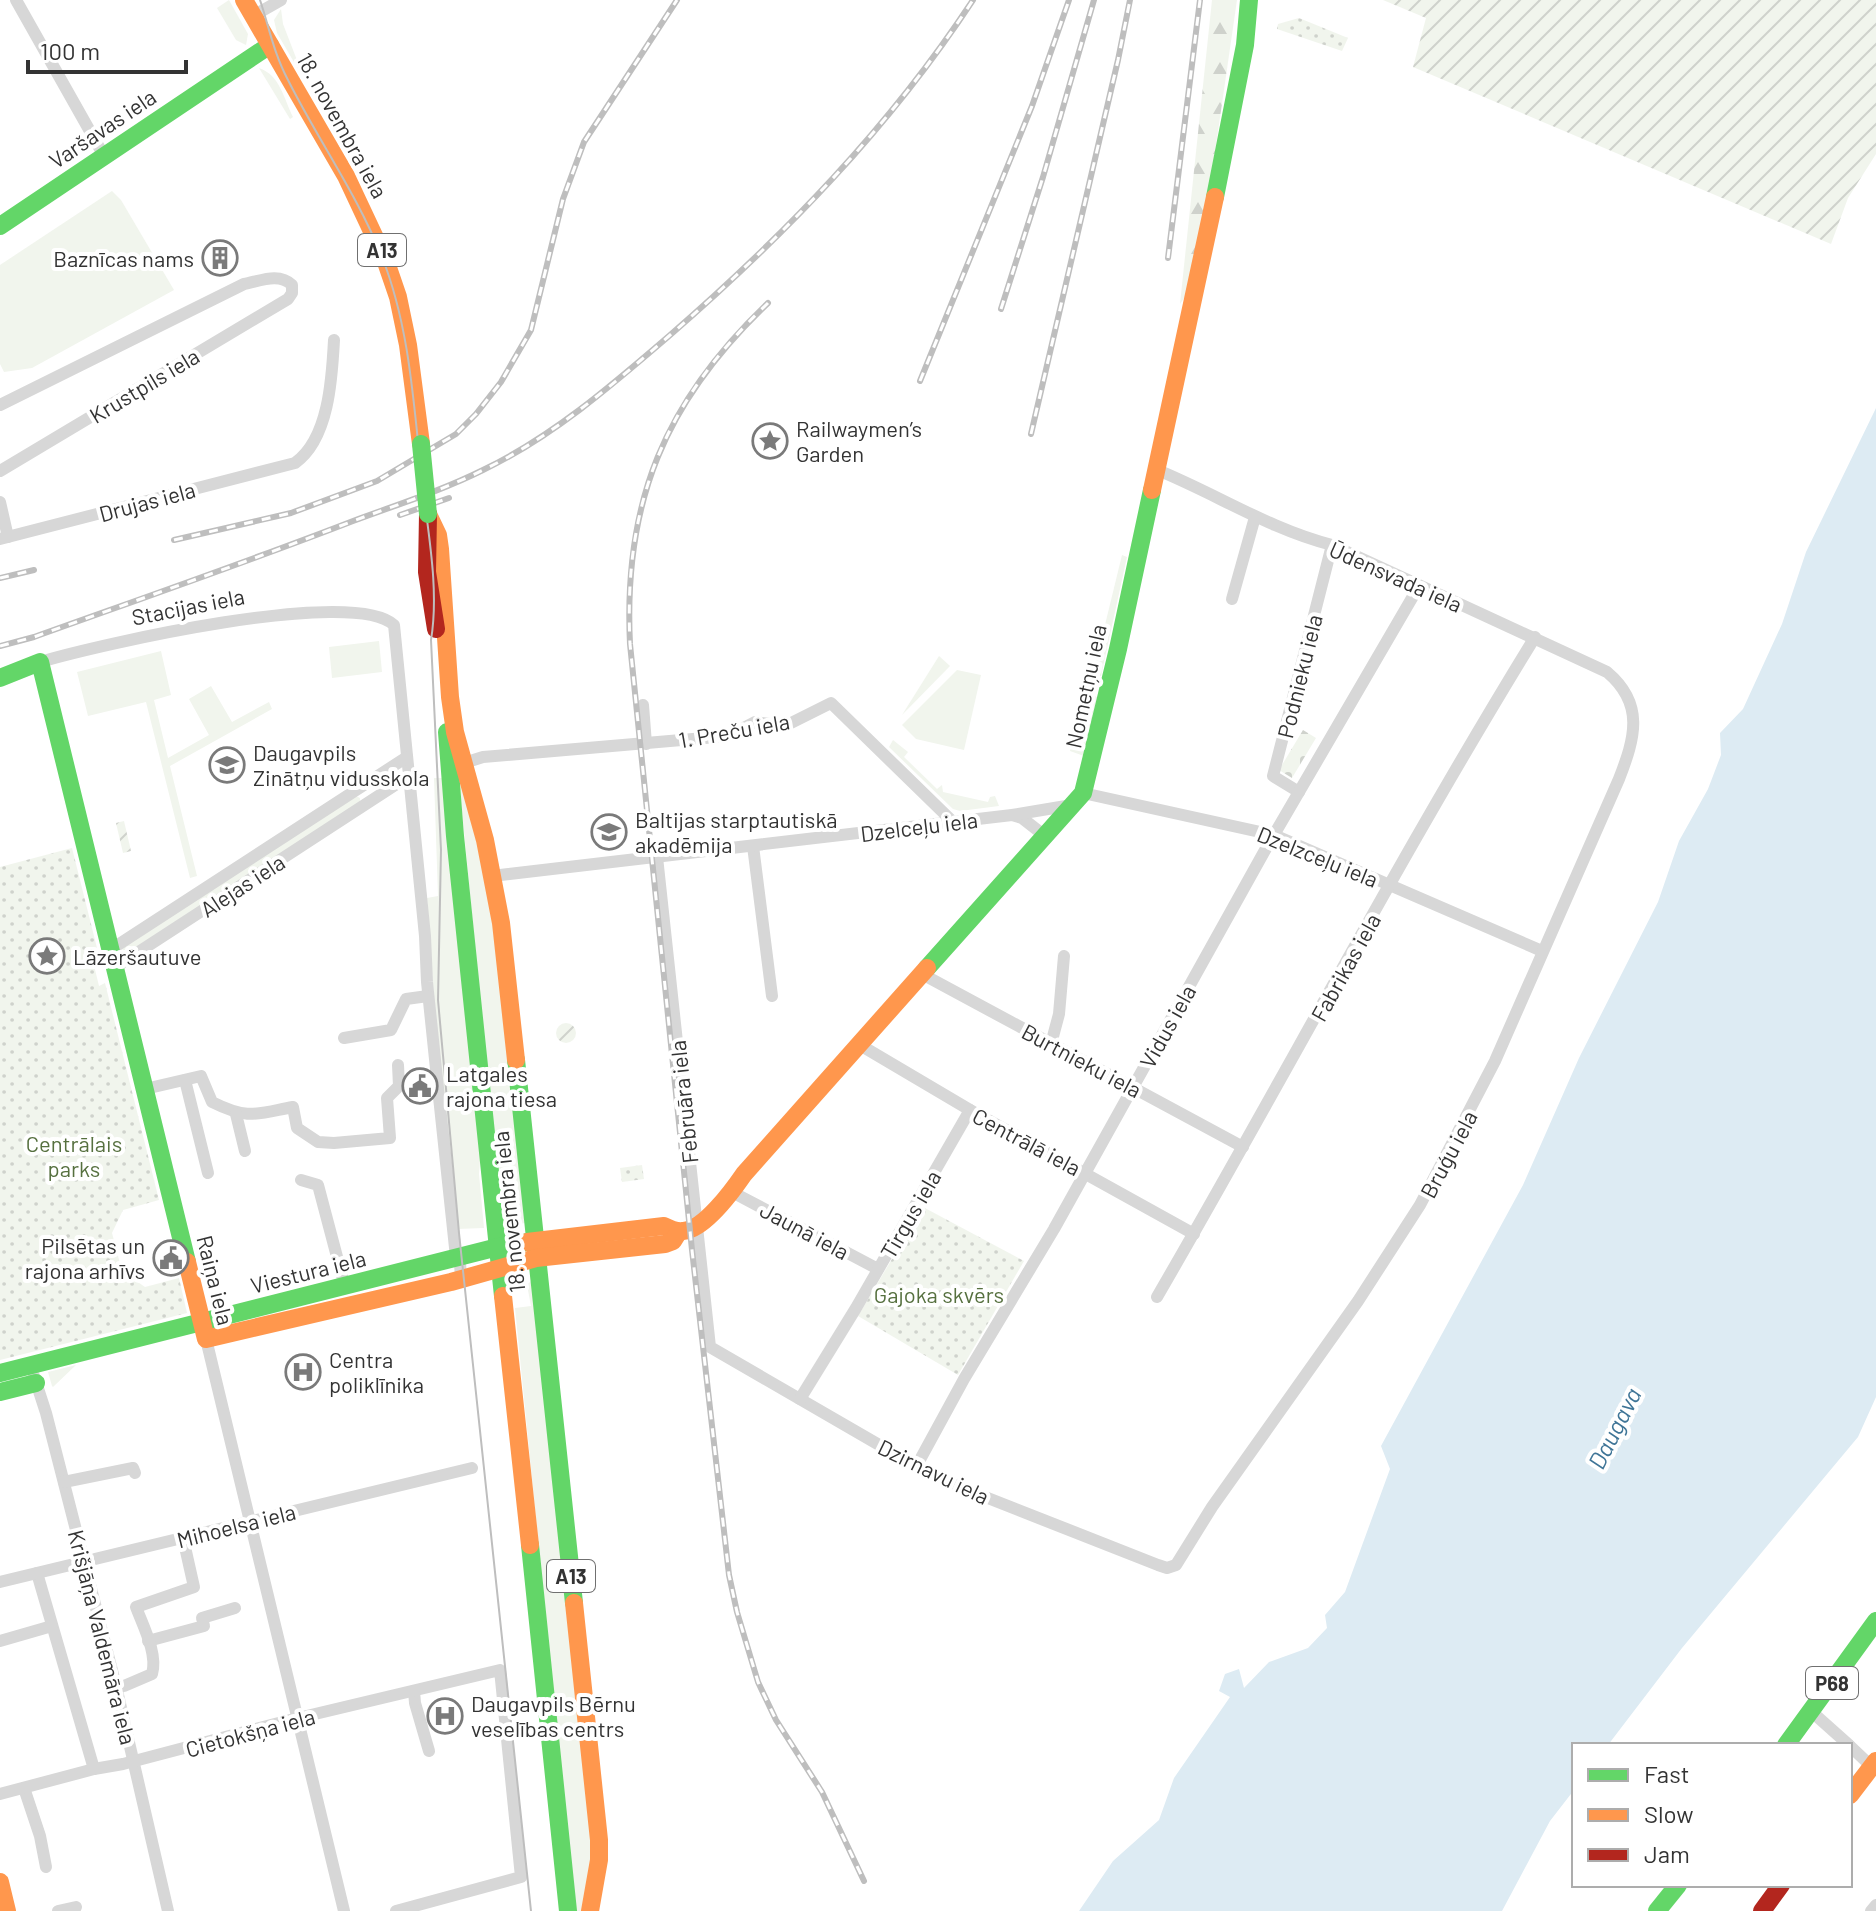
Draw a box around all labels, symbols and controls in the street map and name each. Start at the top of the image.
scale bar [28,24,186,74]
text: 100 m [40,36,100,65]
street label: 18. novembra iela [292,48,394,202]
street label: Varšavas iela [44,83,160,173]
road number: A13 [358,234,406,266]
building icon: Baznīcas nams [201,239,239,277]
place label: Baznīcas nams [53,245,194,271]
street label: Krustpils iela [84,342,204,428]
place label: Railwaymen’s Garden [796,415,922,466]
place icon: Railwaymen’s Garden [751,422,789,460]
street label: Drujas iela [96,476,198,526]
street label: Ūdensvada iela [1326,535,1466,617]
street label: Stacijas iela [129,582,247,630]
street label: Podnieku iela [1271,611,1327,741]
street label: Nometņu iela [1059,622,1111,750]
street label: 1. Preču iela [677,707,791,753]
place label: Daugavpils Zinātņu vidusskola [253,739,429,790]
school or university icon: Daugavpils Zinātņu vidusskola [208,746,246,784]
place label: Baltijas starptautiskā akadēmija [635,806,837,857]
street label: Dzelceļu iela [859,806,979,846]
school or university icon: Baltijas starptautiskā akadēmija [590,813,628,851]
street label: Dzelzceļu iela [1254,820,1382,892]
street label: Alejas iela [195,848,289,922]
street label: Fabrikas iela [1305,909,1385,1025]
place icon: Lāzeršautuve [28,937,66,975]
place label: Lāzeršautuve [73,943,201,969]
street label: Vidus iela [1134,980,1200,1072]
street label: Burtnieku iela [1018,1018,1146,1102]
street label: Februāra iela [664,1039,702,1165]
place label: Latgales rajona tiesa [446,1060,557,1111]
public building icon: Latgales rajona tiesa [401,1067,439,1105]
street label: Centrālā iela [969,1102,1085,1180]
street label: Bruģu iela [1414,1106,1482,1202]
park label: Centrālais parks [26,1130,122,1181]
street label: 18. novembra iela [487,1130,529,1294]
street label: Tirgus iela [874,1165,946,1263]
street label: Jaunā iela [756,1196,854,1264]
place label: Pilsētas un rajona arhīvs [25,1232,145,1283]
street label: Raiņa iela [192,1232,240,1328]
public building icon: Pilsētas un rajona arhīvs [152,1239,190,1277]
street label: Viestura iela [248,1244,368,1298]
park label: Gajoka skvērs [874,1281,1004,1307]
place label: Centra poliklīnika [329,1346,424,1397]
hospital icon: Centra poliklīnika [284,1353,322,1391]
water label: Daugava [1581,1382,1647,1474]
street label: Dzirnavu iela [874,1433,994,1509]
street label: Mihoelsa iela [174,1498,298,1552]
street label: Krišjāņa Valdemāra iela [64,1527,142,1747]
road number: A13 [547,1560,595,1592]
road number: P68 [1806,1667,1858,1699]
place label: Daugavpils Bērnu veselības centrs [471,1690,636,1741]
hospital icon: Daugavpils Bērnu veselības centrs [426,1697,464,1735]
street label: Cietokšņa iela [182,1702,318,1762]
legend [1572,1743,1852,1887]
text: Fast [1644,1759,1689,1788]
text: Slow [1644,1799,1693,1828]
text: Jam [1644,1839,1690,1868]

